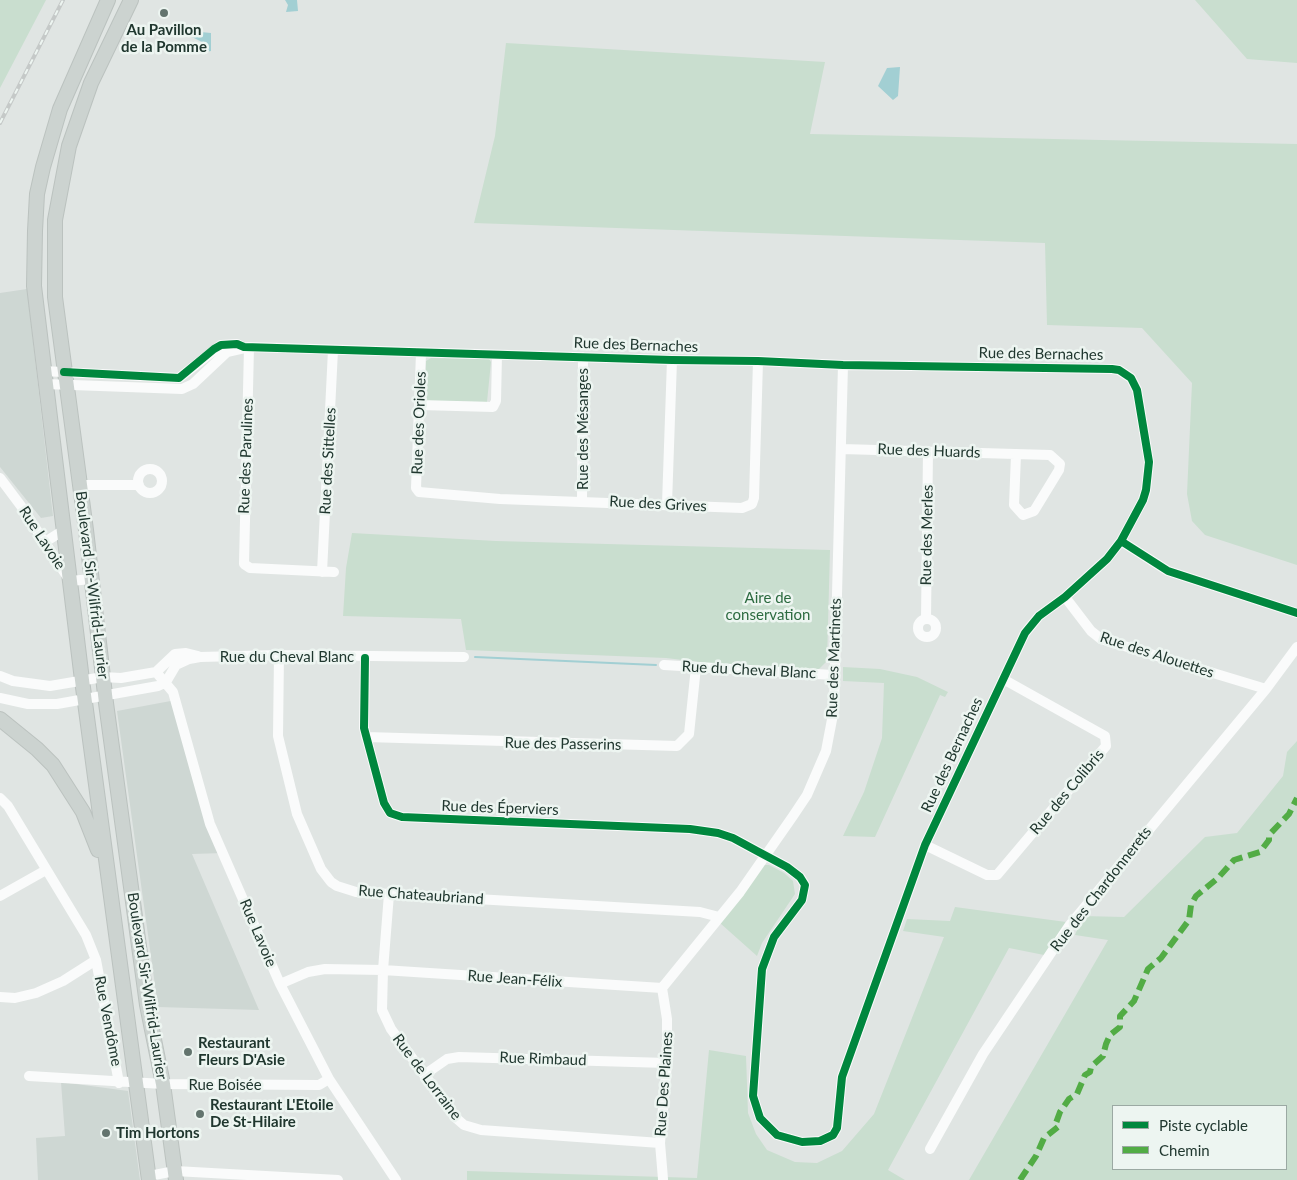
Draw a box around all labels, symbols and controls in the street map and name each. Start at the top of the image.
marker: Au Pavillon de la Pomme [158,7,170,19]
place label: Au Pavillon de la Pomme [121,21,207,56]
street label: Rue des Bernaches [573,334,699,356]
street label: Rue des Bernaches [979,344,1103,364]
street label: Rue des Mésanges [574,368,592,490]
street label: Rue des Orioles [408,371,430,475]
street label: Rue des Parulines [235,398,257,514]
street label: Rue des Sittelles [316,407,340,515]
street label: Rue des Huards [877,440,981,462]
street label: Rue des Merles [917,484,937,586]
street label: Boulevard Sir-Wilfrid-Laurier [72,490,112,680]
street label: Rue des Grives [609,492,707,516]
street label: Rue Lavoie [15,503,69,573]
park label: Aire de conservation [726,589,810,624]
street label: Rue des Martinets [823,598,845,718]
street label: Rue des Alouettes [1098,628,1216,682]
street label: Rue du Cheval Blanc [220,648,354,666]
street label: Rue du Cheval Blanc [681,657,817,683]
street label: Rue des Bernaches [918,695,986,815]
street label: Rue des Passerins [504,734,622,754]
street label: Rue des Colibris [1026,746,1108,838]
street label: Rue des Éperviers [441,797,559,819]
street label: Rue des Chardonnerets [1047,823,1155,955]
street label: Rue Chateaubriand [358,882,484,908]
street label: Boulevard Sir-Wilfrid-Laurier [123,891,171,1081]
street label: Rue Lavoie [236,896,280,970]
street label: Rue Jean-Félix [467,967,563,991]
street label: Rue Vendôme [90,974,126,1068]
street label: Rue de Lorraine [389,1030,465,1124]
street label: Rue Des Plaines [651,1031,677,1137]
place label: Restaurant Fleurs D'Asie [198,1034,285,1069]
marker: Restaurant Fleurs D'Asie [182,1046,194,1058]
street label: Rue Rimbaud [499,1048,587,1070]
street label: Rue Boisée [188,1076,262,1094]
place label: Restaurant L'Etoile De St-Hilaire [210,1096,334,1131]
legend [1112,1105,1287,1170]
marker: Restaurant L'Etoile De St-Hilaire [194,1108,206,1120]
text: Piste cyclable [1159,1116,1248,1134]
place label: Tim Hortons [116,1124,200,1142]
marker: Tim Hortons [100,1127,112,1139]
text: Chemin [1159,1141,1210,1159]

